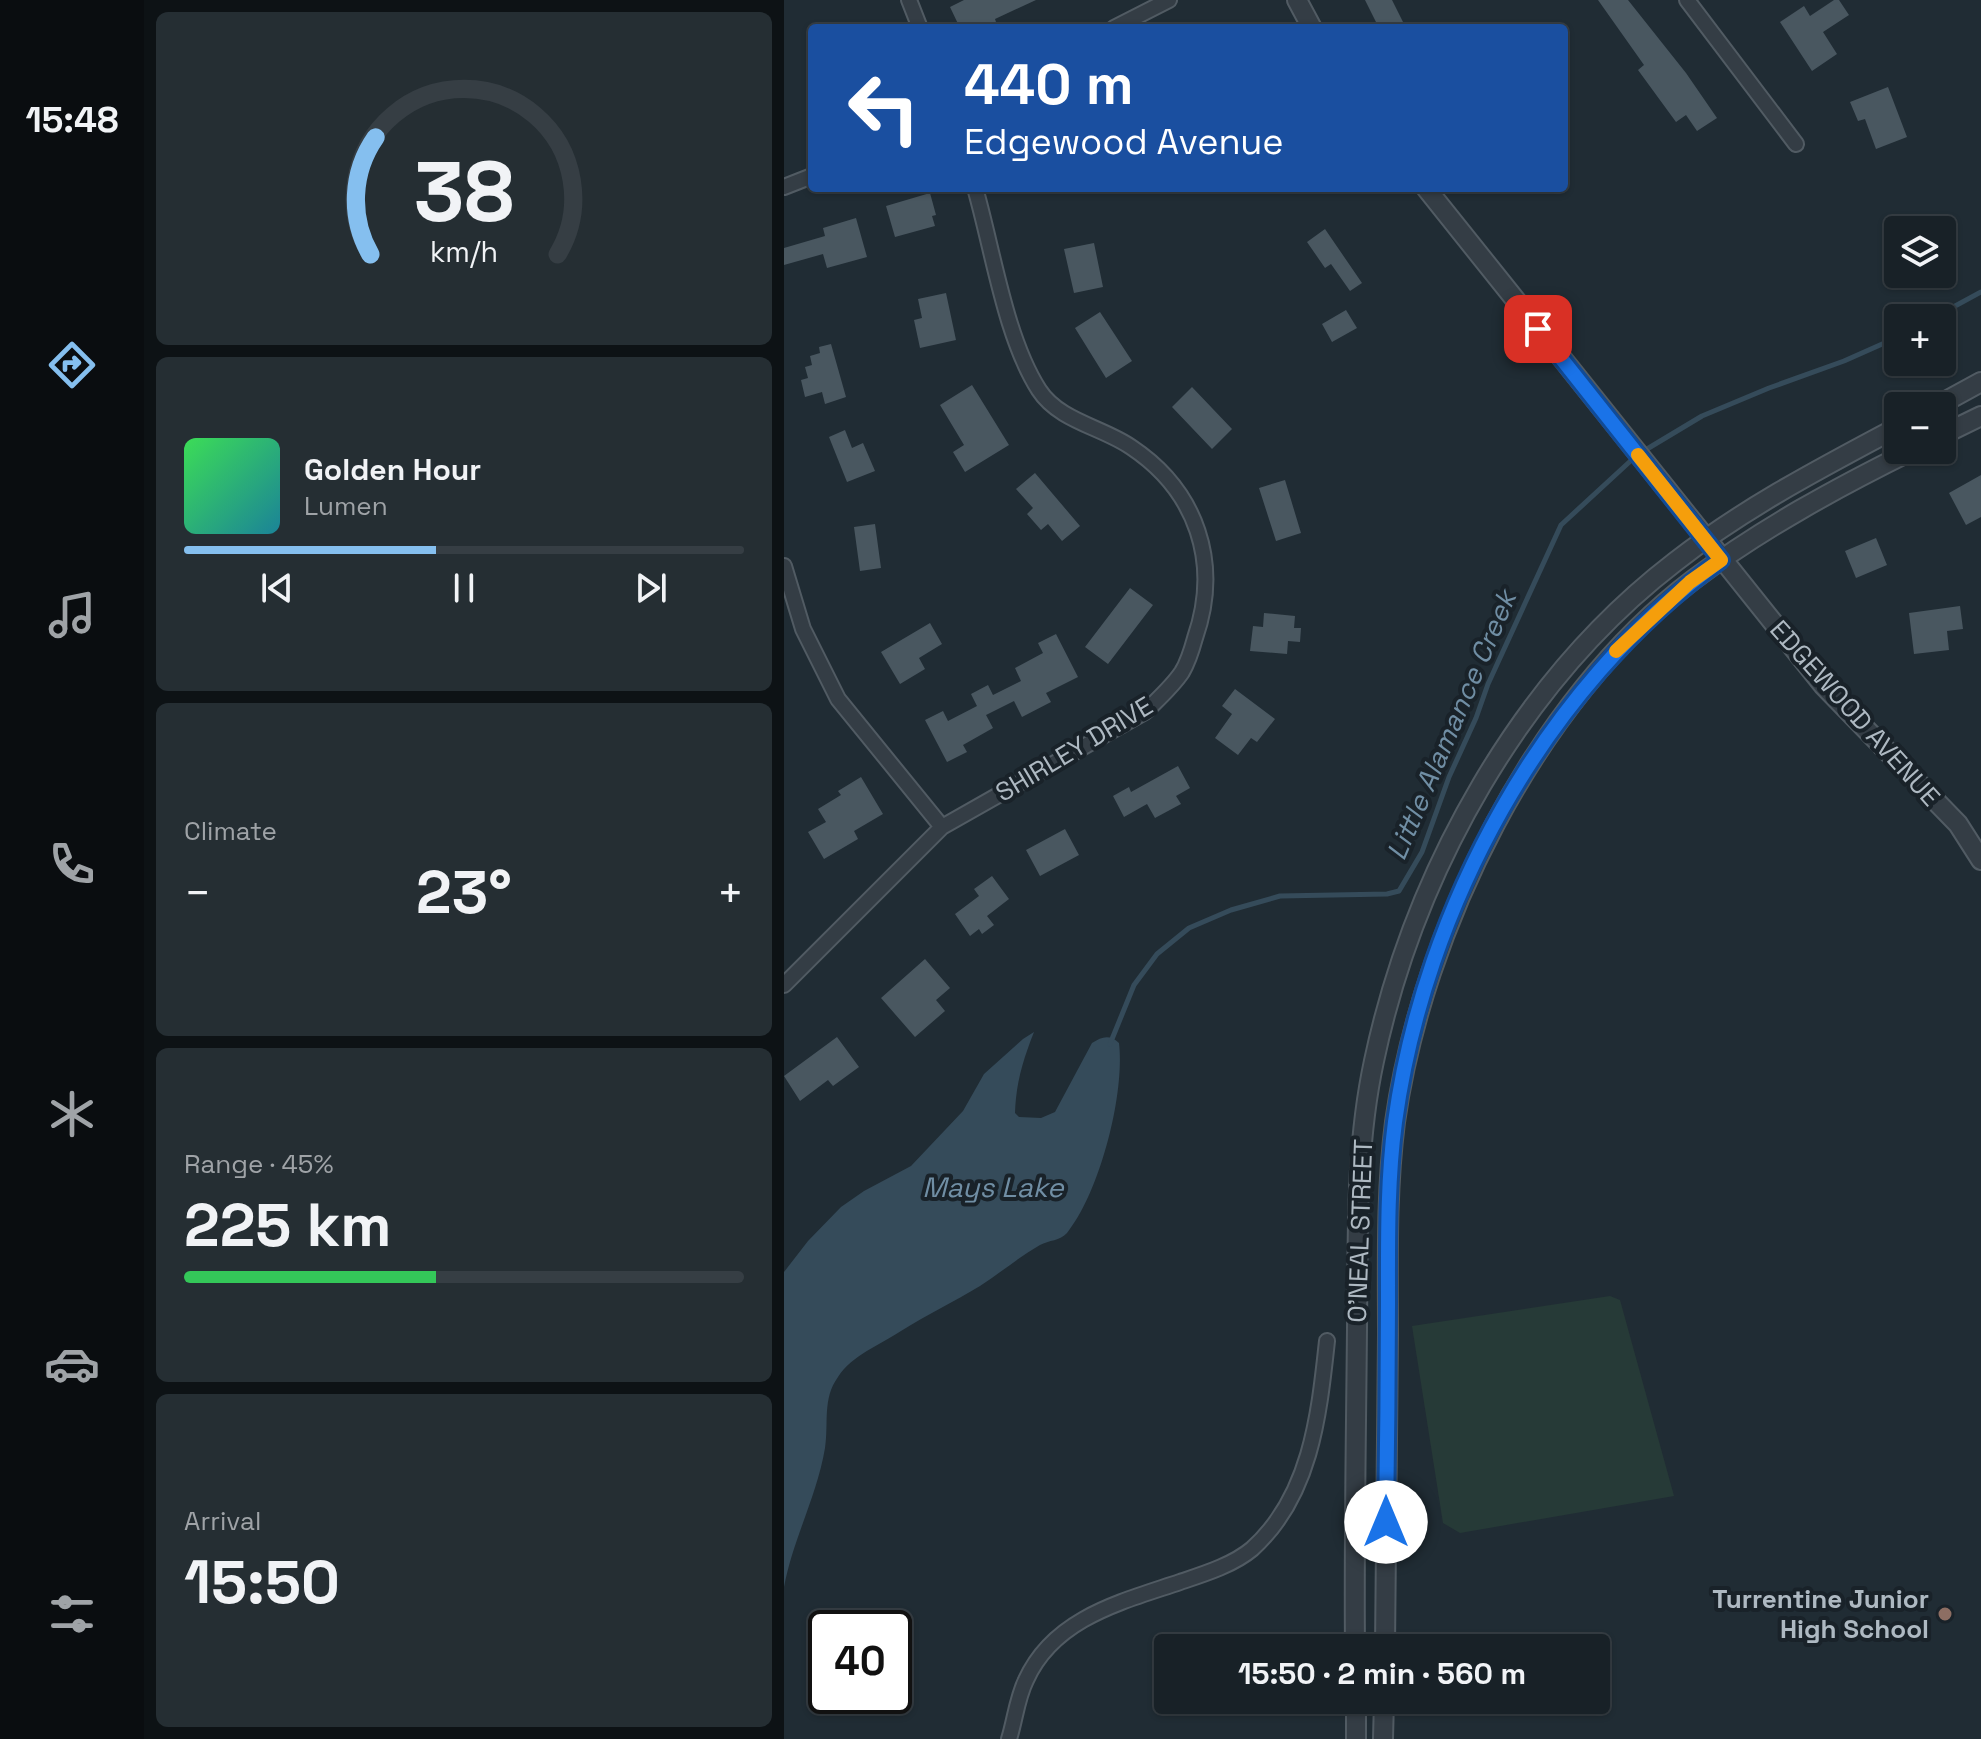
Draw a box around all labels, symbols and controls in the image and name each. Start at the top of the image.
text: 440 m [964,49,1134,120]
icon: left [832,56,936,160]
text: 15:48 [25,97,119,143]
text: Edgewood Avenue [964,119,1284,165]
text: 38 [414,138,514,244]
map controls [1884,216,1956,464]
button: layers [1884,216,1956,288]
text: km/h [430,234,498,270]
pin [1504,295,1572,363]
button: + [1884,304,1956,376]
icon: arrive [1516,307,1560,351]
icon: directions [44,337,100,393]
button: − [1884,392,1956,464]
text: Golden Hour [304,450,481,489]
text: Lumen [304,489,388,523]
icon: previous [255,566,299,610]
icon: pause [442,566,486,610]
icon: next [629,566,673,610]
water label: Little Alamance Creek [1378,582,1525,865]
icon: music [44,587,100,643]
street label: EDGEWOOD AVENUE [1762,613,1948,813]
street label: SHIRLEY DRIVE [989,689,1159,809]
text: Climate [184,814,277,848]
icon: phone [44,836,100,892]
text: 23° [416,854,512,931]
text: − [184,865,211,921]
text: + [717,865,744,921]
icon: climate [44,1086,100,1142]
street label: O'NEAL STREET [1340,1139,1380,1323]
text: Range · 45% [184,1147,334,1181]
water label: Mays Lake [922,1169,1065,1205]
text: 225 km [184,1187,392,1264]
icon: car [44,1336,100,1392]
position arrow [1344,1480,1428,1564]
text: Arrival [184,1504,261,1538]
text: 15:50 [184,1544,340,1621]
place label: Turrentine Junior High School [1712,1582,1929,1646]
icon: filters [44,1586,100,1642]
marker: Turrentine Junior High School [1936,1605,1954,1623]
speed limit sign: 40 [808,1610,912,1714]
text: 15:50 · 2 min · 560 m [1238,1654,1526,1693]

